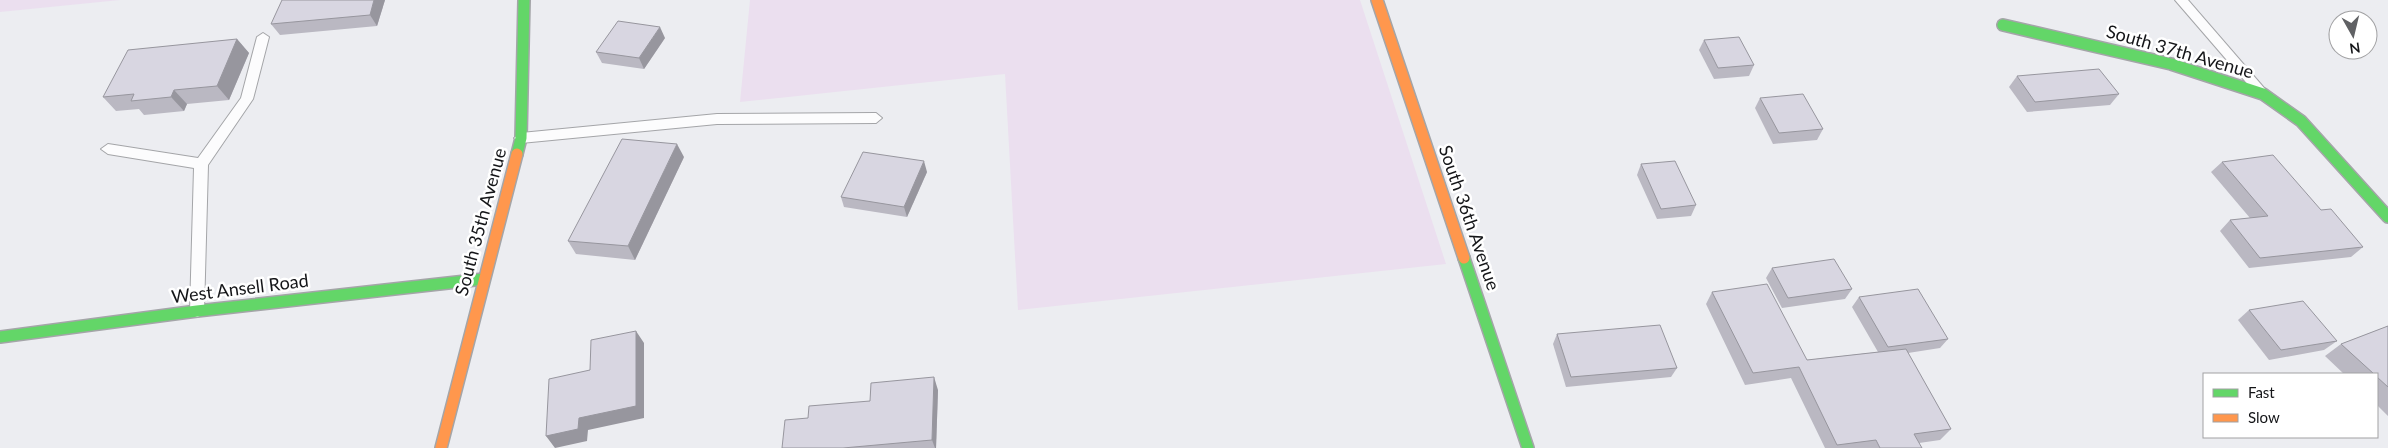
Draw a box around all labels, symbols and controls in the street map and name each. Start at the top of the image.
north arrow [2328,10,2378,60]
street label: South 37th Avenue [2104,20,2256,83]
text: N [2348,39,2361,58]
street label: South 36th Avenue [1435,142,1505,293]
street label: South 35th Avenue [450,145,510,298]
street label: West Ansell Road [170,269,310,307]
legend [2203,373,2378,438]
text: Fast [2248,383,2275,401]
text: Slow [2248,408,2280,426]

